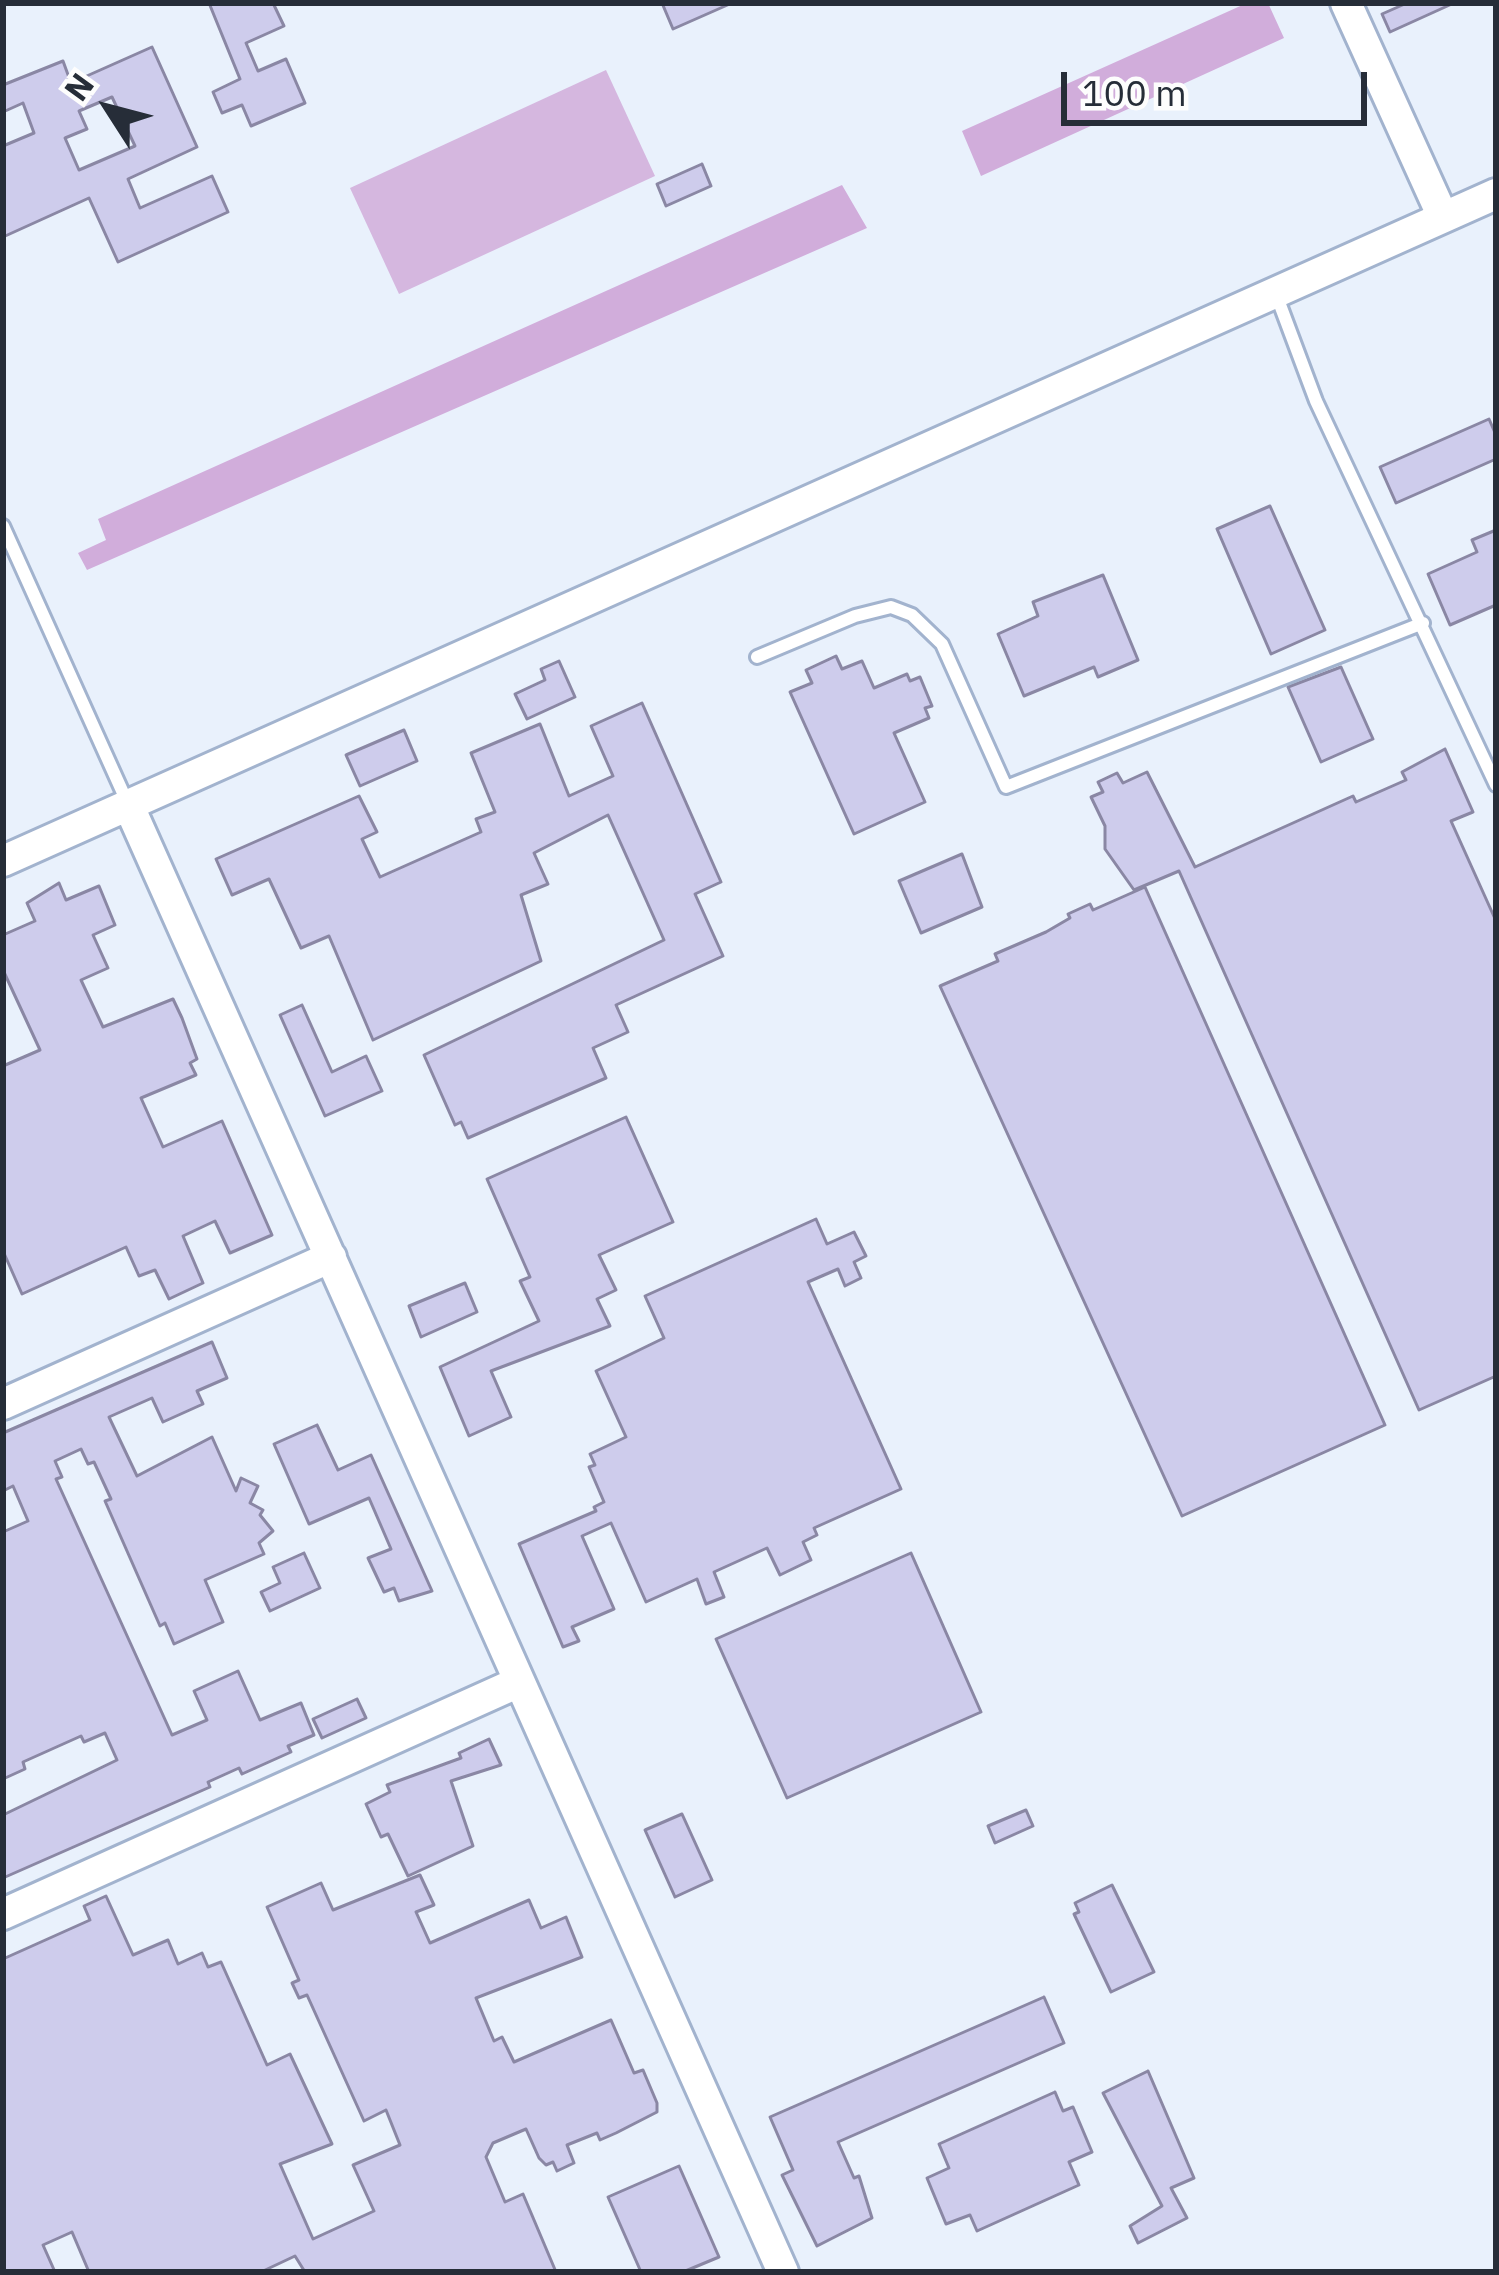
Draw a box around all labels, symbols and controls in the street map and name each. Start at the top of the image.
north arrow [48,48,168,168]
scale bar [1067,48,1373,122]
text: N [54,64,103,109]
text: 100 m [1082,69,1187,116]

